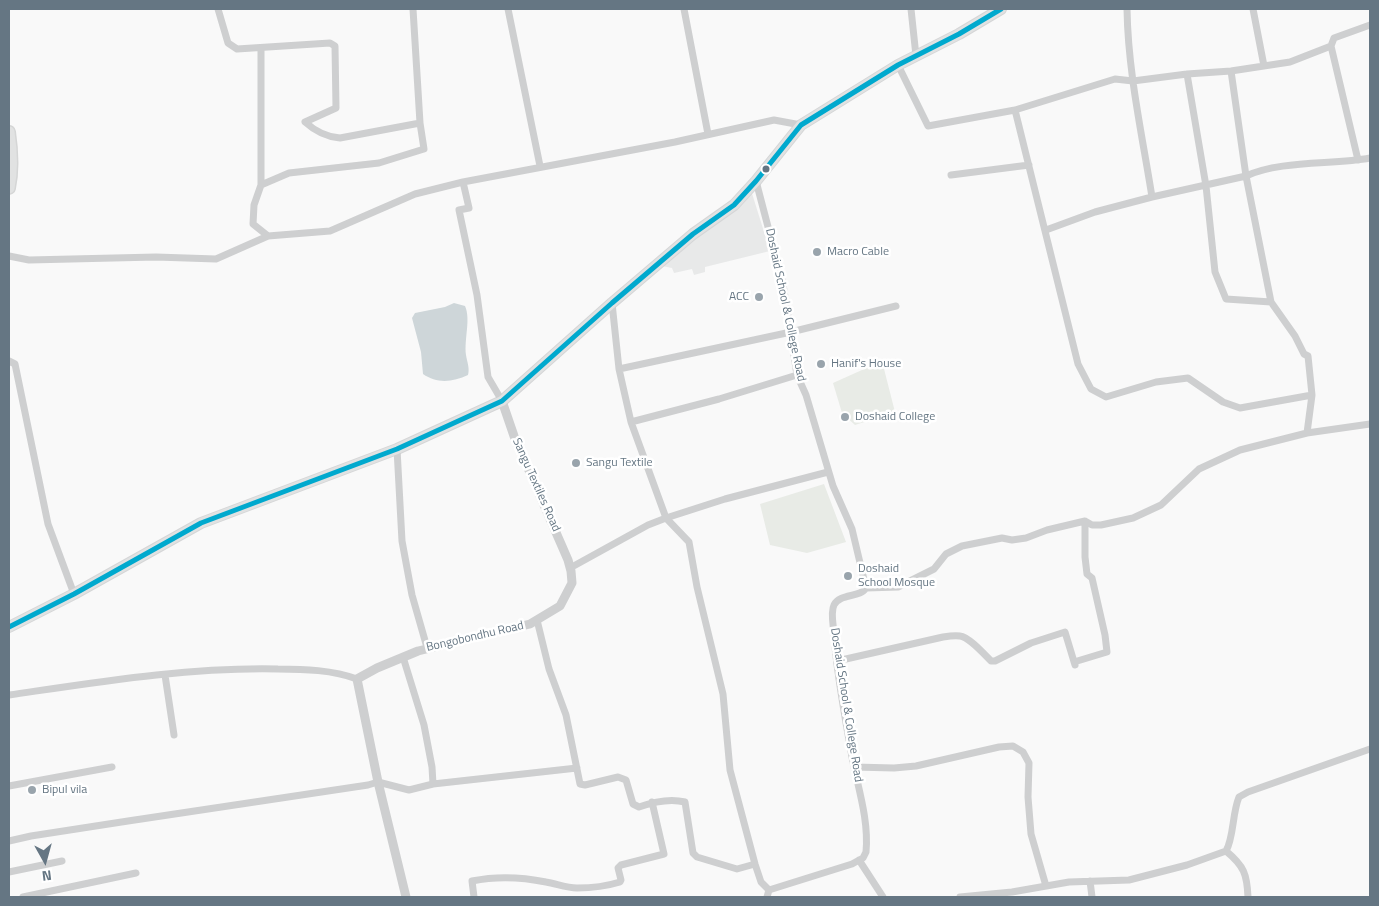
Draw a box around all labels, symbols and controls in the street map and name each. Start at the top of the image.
unlabelled marker [761,164,771,174]
street label: Doshaid School & College Road [762,227,808,383]
place label: Macro Cable [827,245,889,259]
marker: Macro Cable [811,246,823,258]
place label: ACC [729,290,749,304]
marker: ACC [753,291,765,303]
place label: Hanif's House [831,357,901,371]
marker: Hanif's House [815,358,827,370]
place label: Doshaid College [855,410,935,424]
marker: Doshaid College [839,411,851,423]
street label: Sangu Textiles Road [509,436,563,534]
place label: Sangu Textile [586,456,652,470]
marker: Sangu Textile [570,457,582,469]
place label: Doshaid School Mosque [858,562,935,590]
marker: Doshaid School Mosque [842,570,854,582]
street label: Bongobondhu Road [425,619,525,655]
street label: Doshaid School & College Road [827,627,865,783]
place label: Bipul vila [42,783,87,797]
marker: Bipul vila [26,784,38,796]
north arrow [20,836,70,886]
text: N [41,865,53,887]

